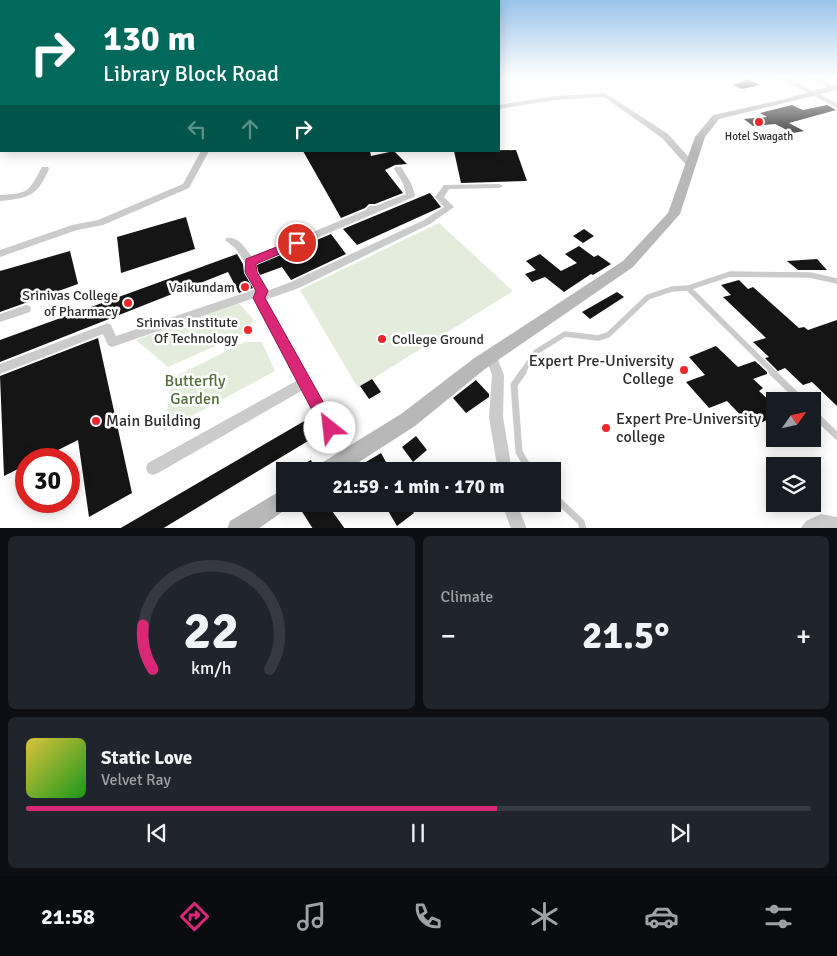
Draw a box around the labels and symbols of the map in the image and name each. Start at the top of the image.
marker: Hotel Swagath [753,116,765,128]
place label: Hotel Swagath [725,130,793,143]
pin [276,222,318,264]
place label: Vaikundam [169,279,235,296]
marker: Vaikundam [239,281,251,293]
place label: Srinivas College of Pharmacy [22,287,118,320]
marker: Srinivas College of Pharmacy [122,297,134,309]
place label: Srinivas Institute Of Technology [136,314,238,347]
marker: Srinivas Institute Of Technology [242,324,254,336]
place label: College Ground [392,331,484,348]
marker: College Ground [376,333,388,345]
place label: Expert Pre-University College [529,351,675,389]
marker: Expert Pre-University College [678,364,690,376]
park label: Butterfly Garden [164,371,226,409]
north arrow [766,392,821,448]
position arrow [303,401,355,453]
place label: Expert Pre-University college [616,409,762,447]
place label: Main Building [106,411,201,431]
marker: Main Building [90,415,102,427]
marker: Expert Pre-University college [600,422,612,434]
speed limit sign: 30 [15,448,80,513]

